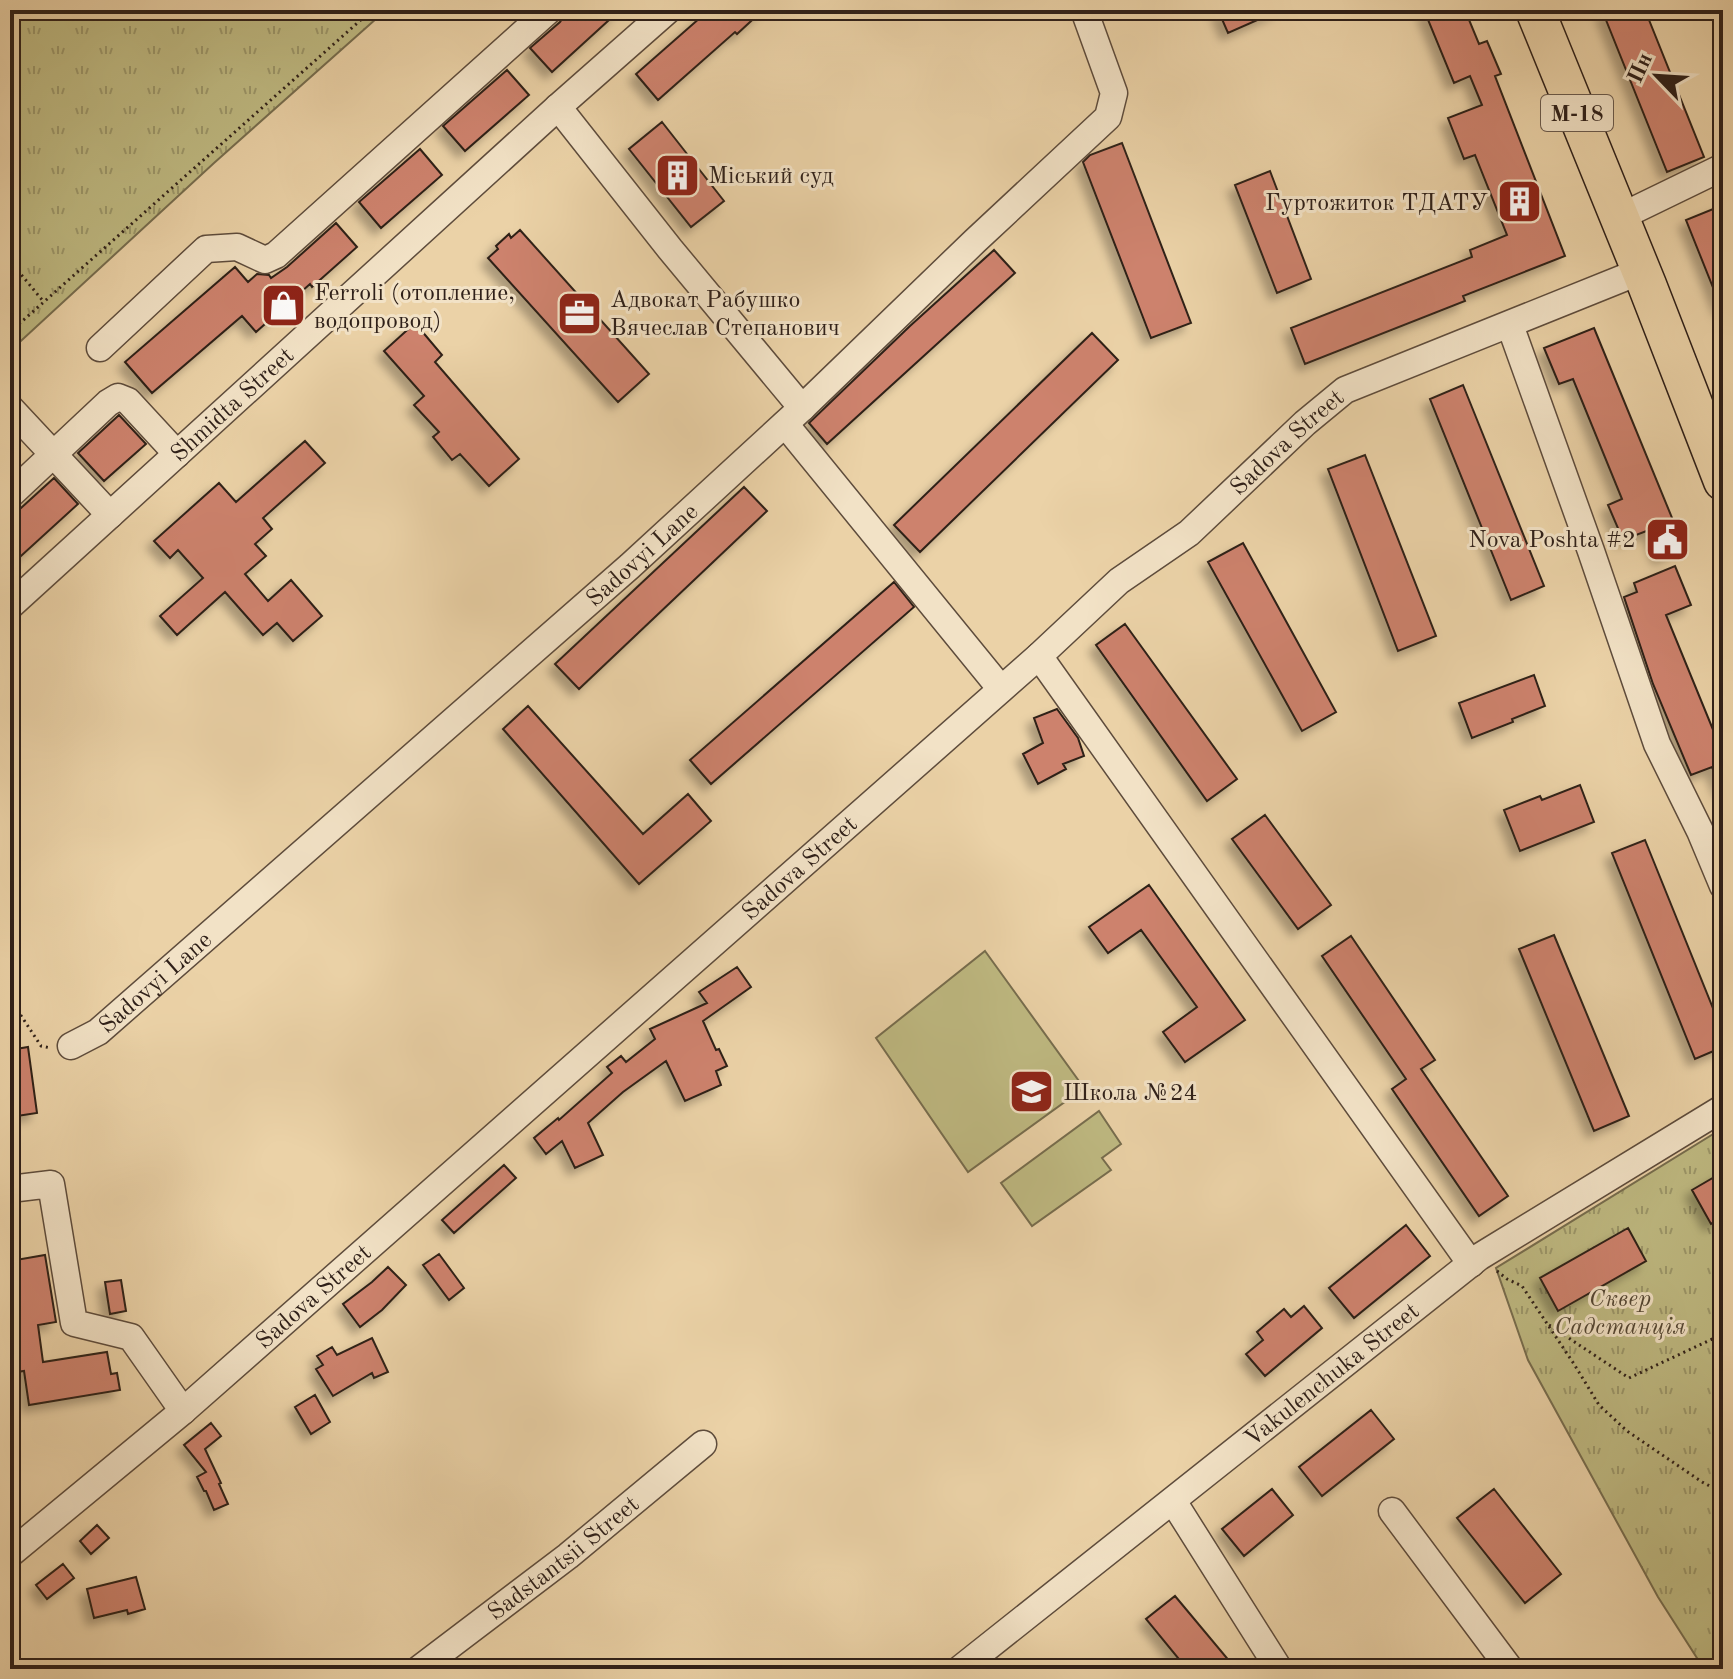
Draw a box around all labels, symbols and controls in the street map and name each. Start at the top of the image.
north arrow [1617,36,1697,116]
text: Пн [1624,50,1657,87]
road number: М-18 [1541,95,1613,131]
building icon: Міський суд [653,151,701,199]
place label: Міський суд [708,165,834,189]
building icon: Гуртожиток ТДАТУ [1495,178,1543,226]
place label: Гуртожиток ТДАТУ [1265,192,1488,216]
shop icon: Ferroli (отопление, водопровод) [259,282,307,330]
place label: Ferroli (отопление, водопровод) [314,282,515,334]
office icon: Адвокат Рабушко Вячеслав Степанович [555,289,603,337]
place label: Адвокат Рабушко Вячеслав Степанович [610,289,840,341]
street label: Shmidta Street [167,344,299,467]
street label: Sadova Street [1227,386,1349,501]
street label: Sadovyi Lane [583,500,703,612]
public building icon: Nova Poshta #2 [1643,515,1691,563]
place label: Nova Poshta #2 [1468,529,1636,553]
street label: Sadova Street [738,812,863,926]
street label: Sadovyi Lane [95,928,217,1039]
school or university icon: Школа №24 [1008,1068,1056,1116]
place label: Школа №24 [1063,1082,1198,1106]
street label: Sadova Street [252,1241,377,1354]
park label: Сквер Садстанція [1554,1288,1686,1340]
street label: Vakulenchuka Street [1241,1300,1424,1452]
street label: Sadstantsii Street [484,1492,644,1626]

